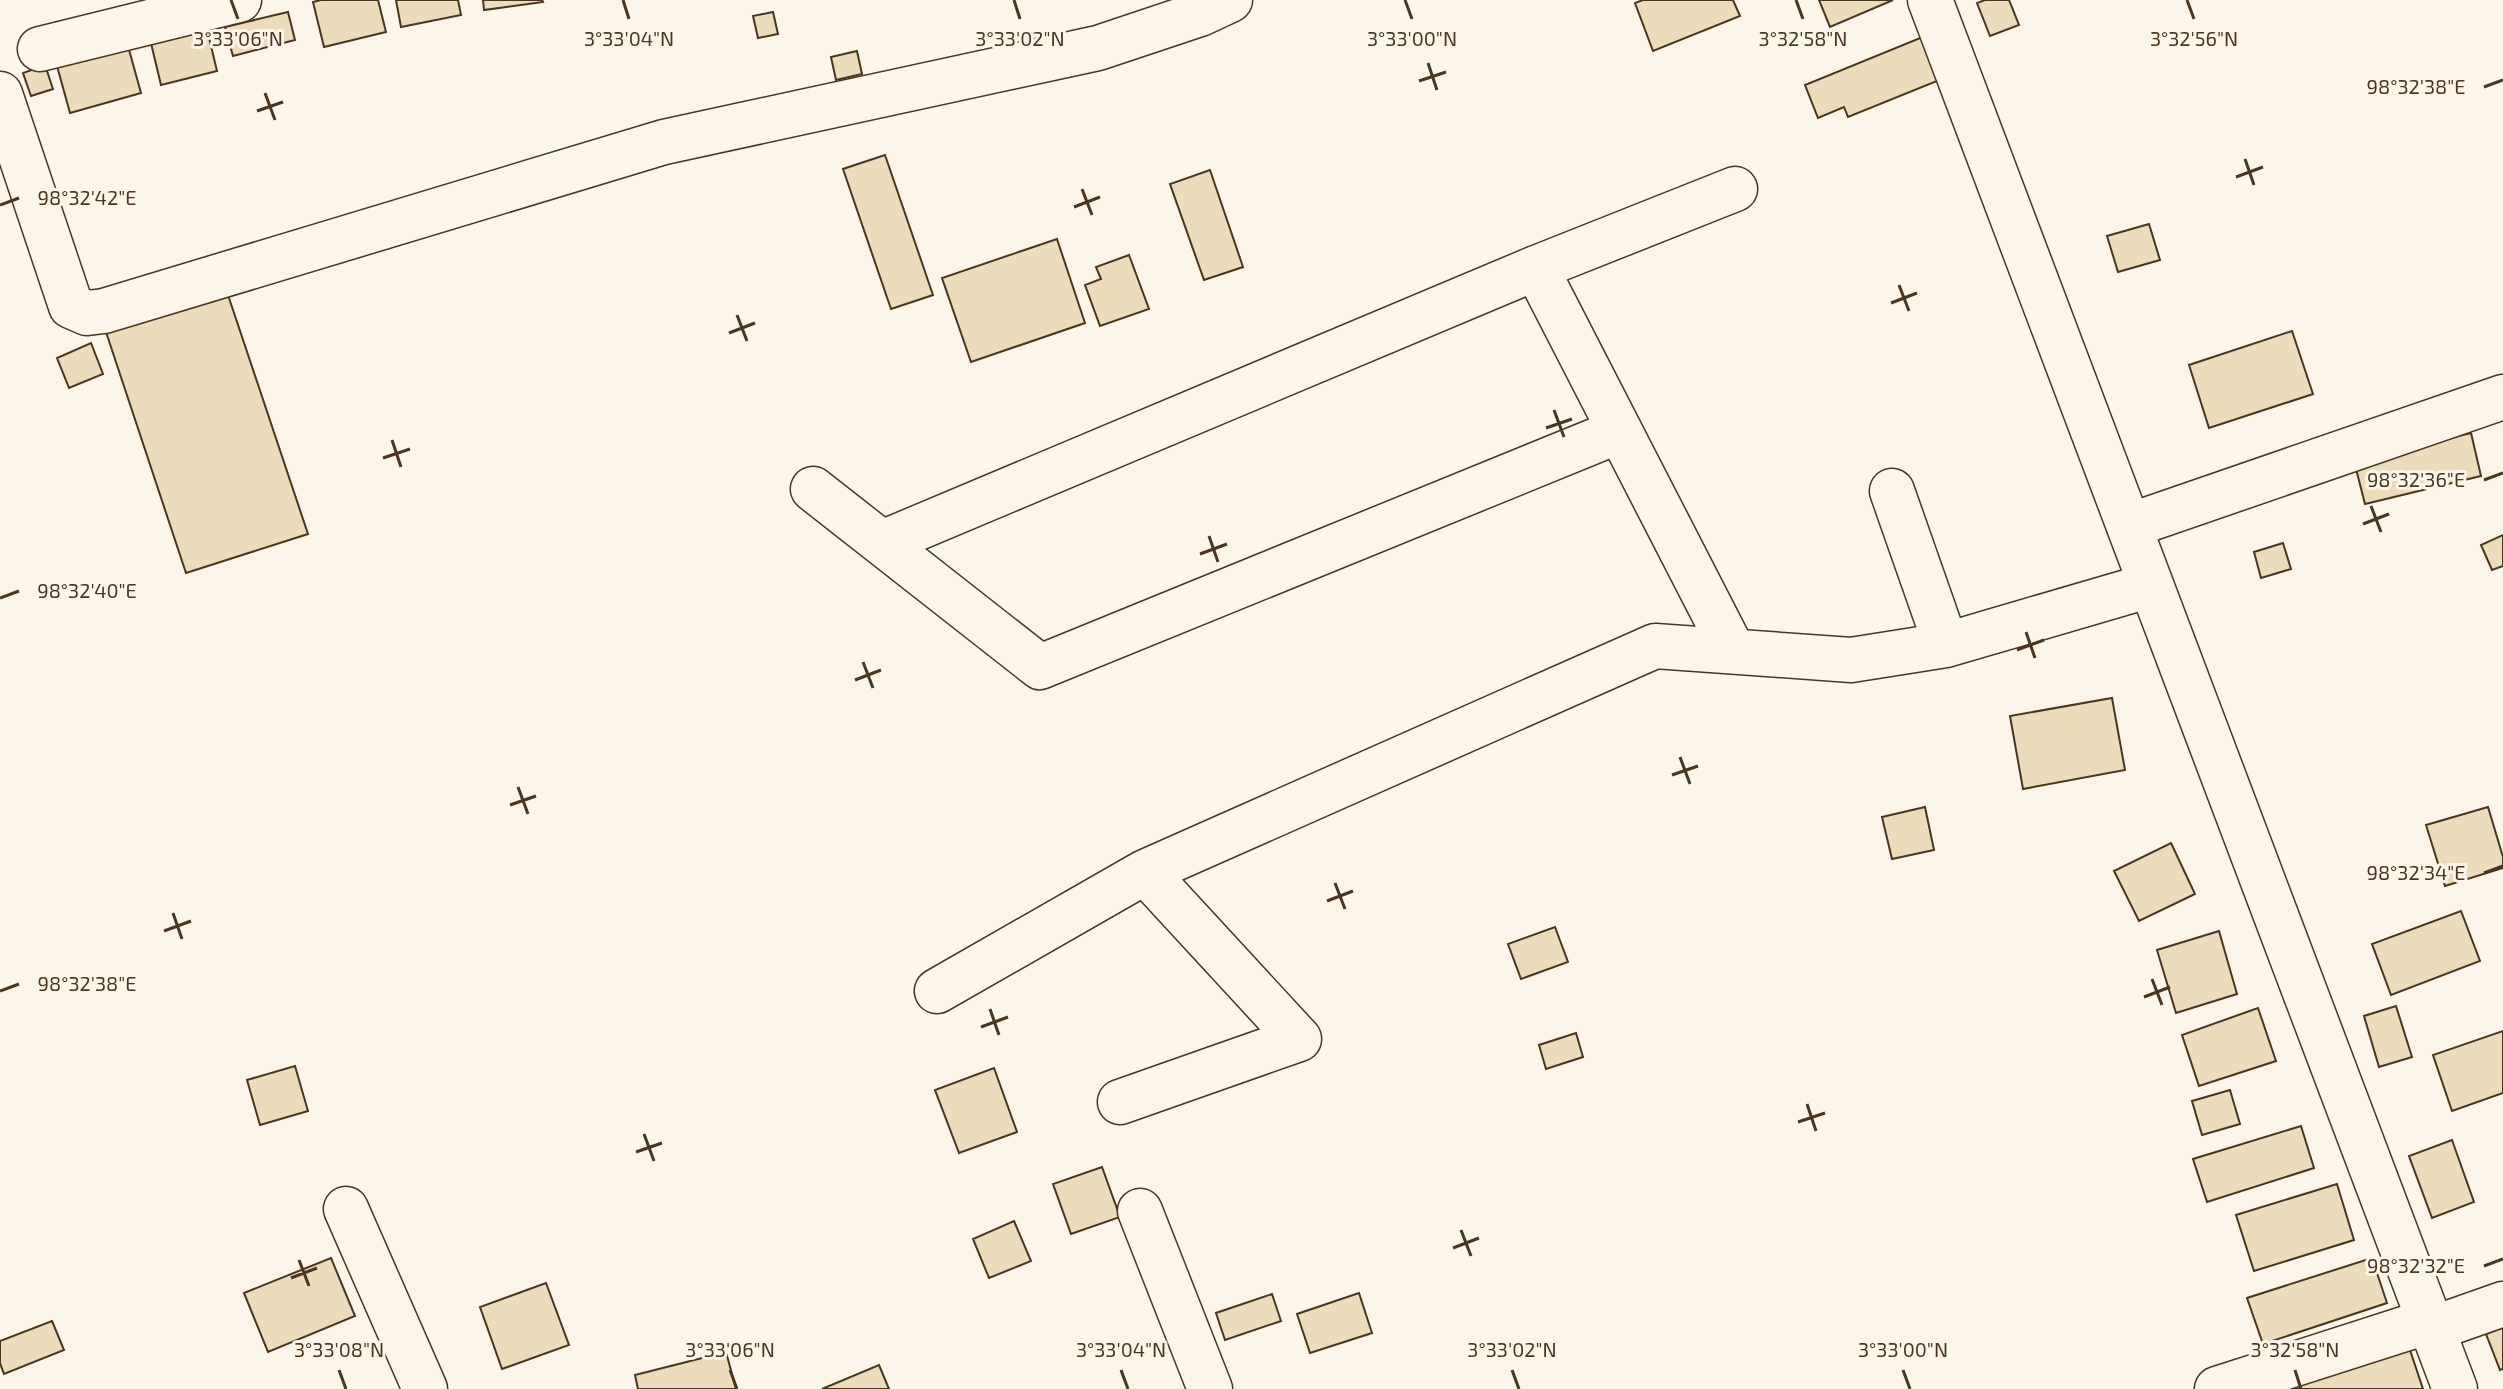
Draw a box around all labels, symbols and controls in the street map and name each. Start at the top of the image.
text: 3°33'06"N [193,26,283,50]
text: 3°33'04"N [584,26,674,50]
text: 3°33'02"N [975,26,1065,50]
text: 3°33'00"N [1367,26,1457,50]
text: 3°32'58"N [1759,26,1847,50]
text: 3°32'56"N [2150,26,2238,50]
text: 98°32'38"E [2367,74,2465,98]
text: 98°32'42"E [38,185,136,209]
text: 98°32'36"E [2367,467,2465,491]
text: 98°32'40"E [37,578,137,602]
text: 98°32'34"E [2367,860,2465,884]
text: 98°32'38"E [38,971,136,995]
text: 98°32'32"E [2367,1253,2465,1277]
text: 3°33'08"N [294,1337,384,1361]
text: 3°33'06"N [685,1337,775,1361]
text: 3°33'04"N [1076,1337,1166,1361]
text: 3°33'02"N [1467,1337,1557,1361]
text: 3°33'00"N [1858,1337,1948,1361]
text: 3°32'58"N [2251,1337,2339,1361]

